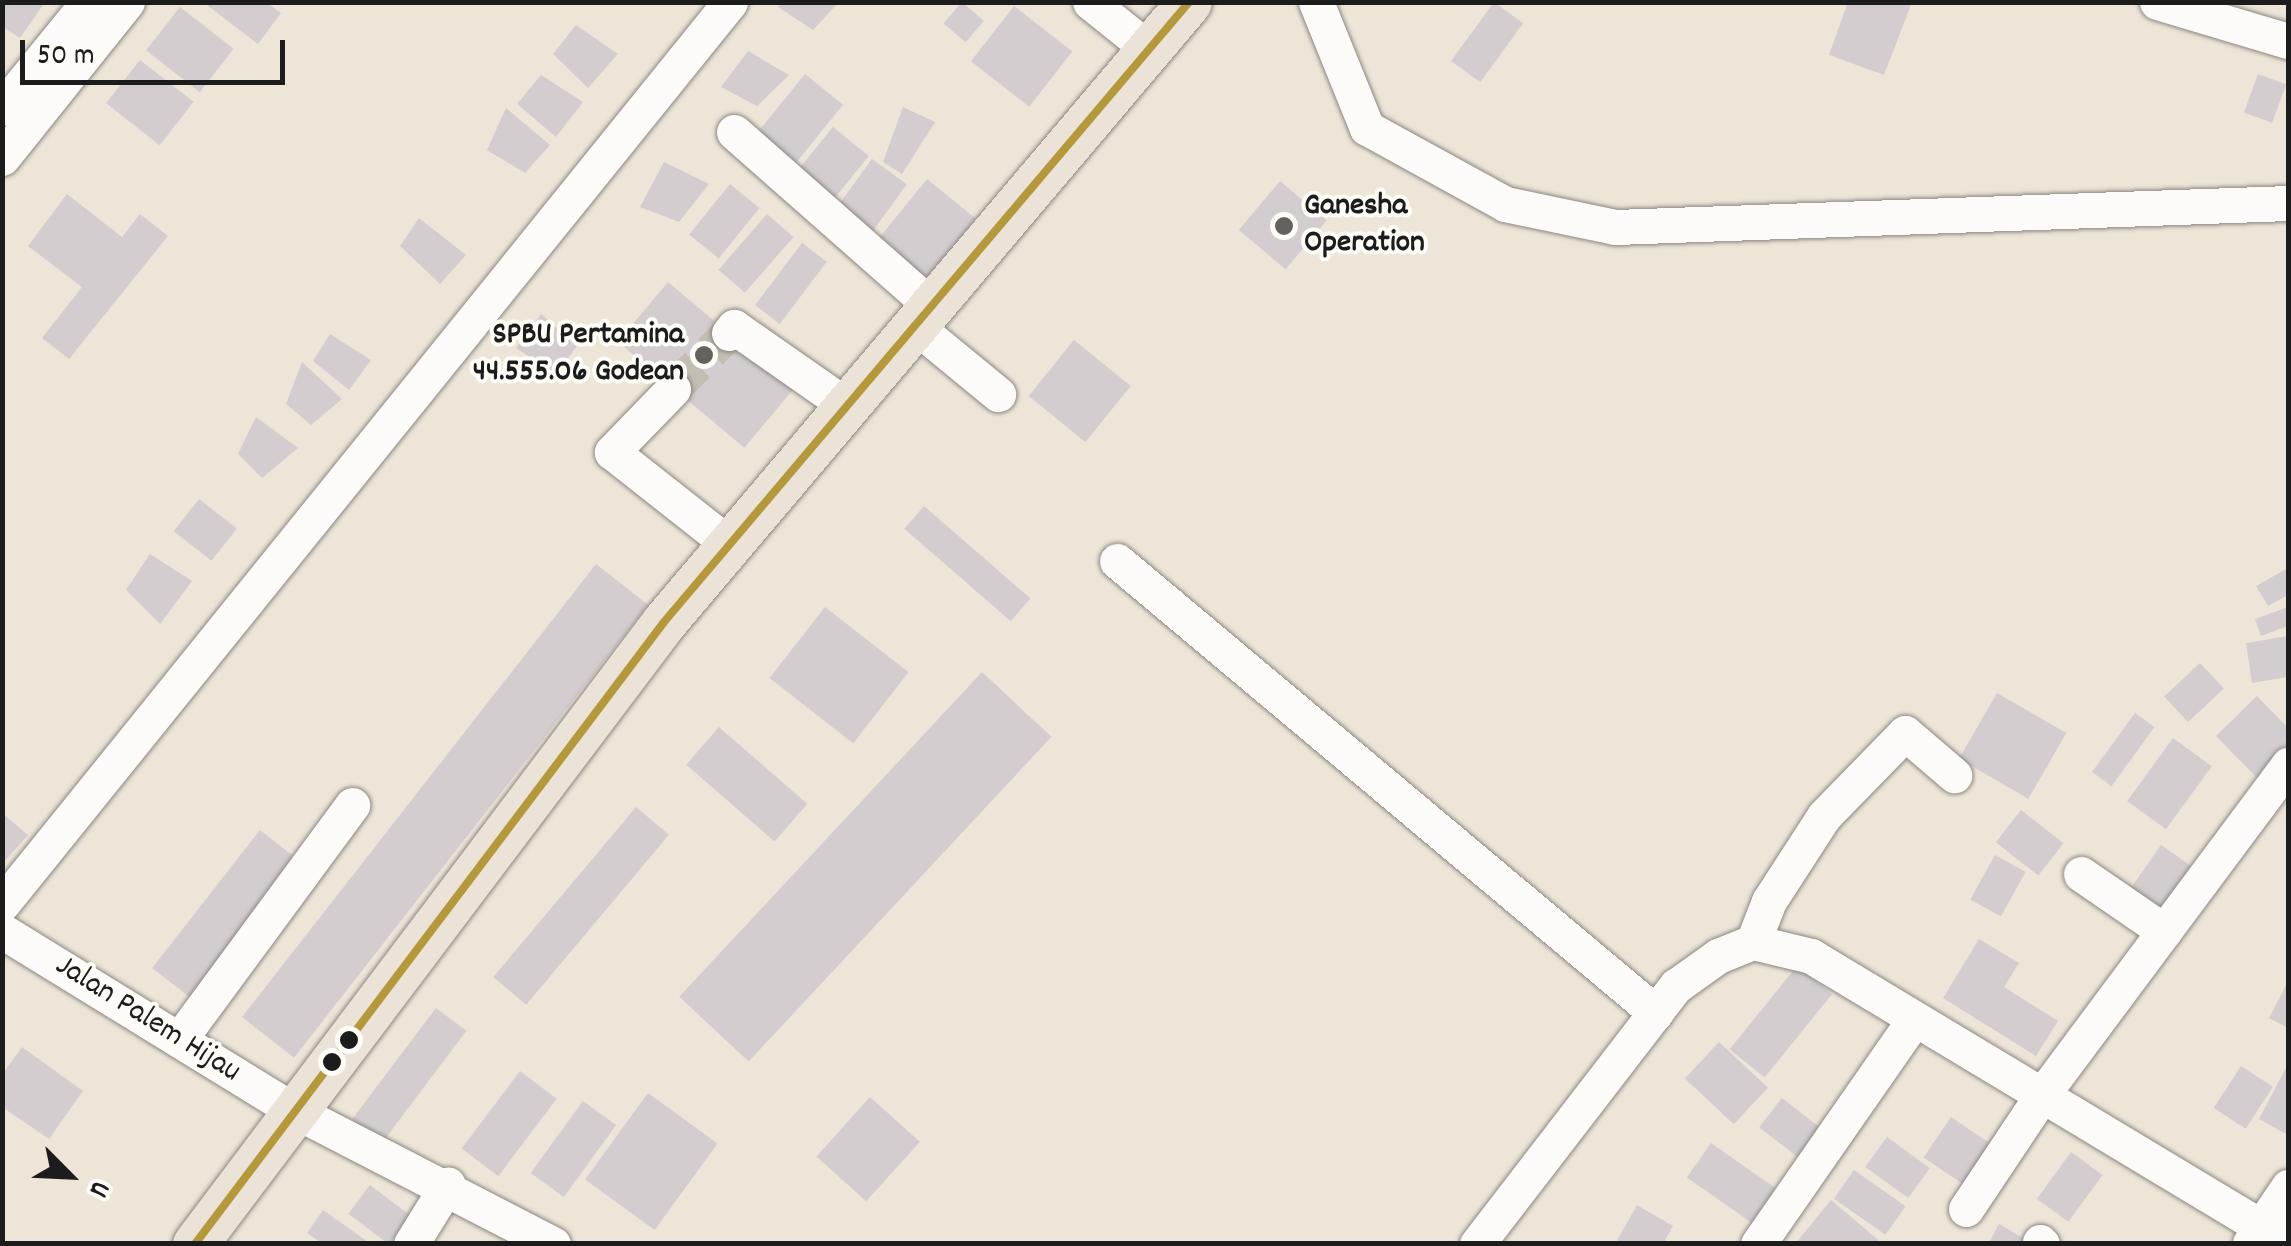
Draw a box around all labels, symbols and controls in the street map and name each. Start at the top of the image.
scale bar [25,20,290,82]
text: 50 m [37,36,95,79]
place label: Ganesha Operation [1304,189,1425,264]
marker: Ganesha Operation [1273,215,1295,237]
place label: SPBU Pertamina 44.555.06 Godean [473,318,684,393]
marker: SPBU Pertamina 44.555.06 Godean [693,344,715,366]
street label: Jalan Palem Hijau [47,948,247,1092]
unlabelled marker [339,1030,359,1050]
unlabelled marker [322,1052,342,1072]
north arrow [20,1126,120,1226]
text: U [76,1174,118,1203]

